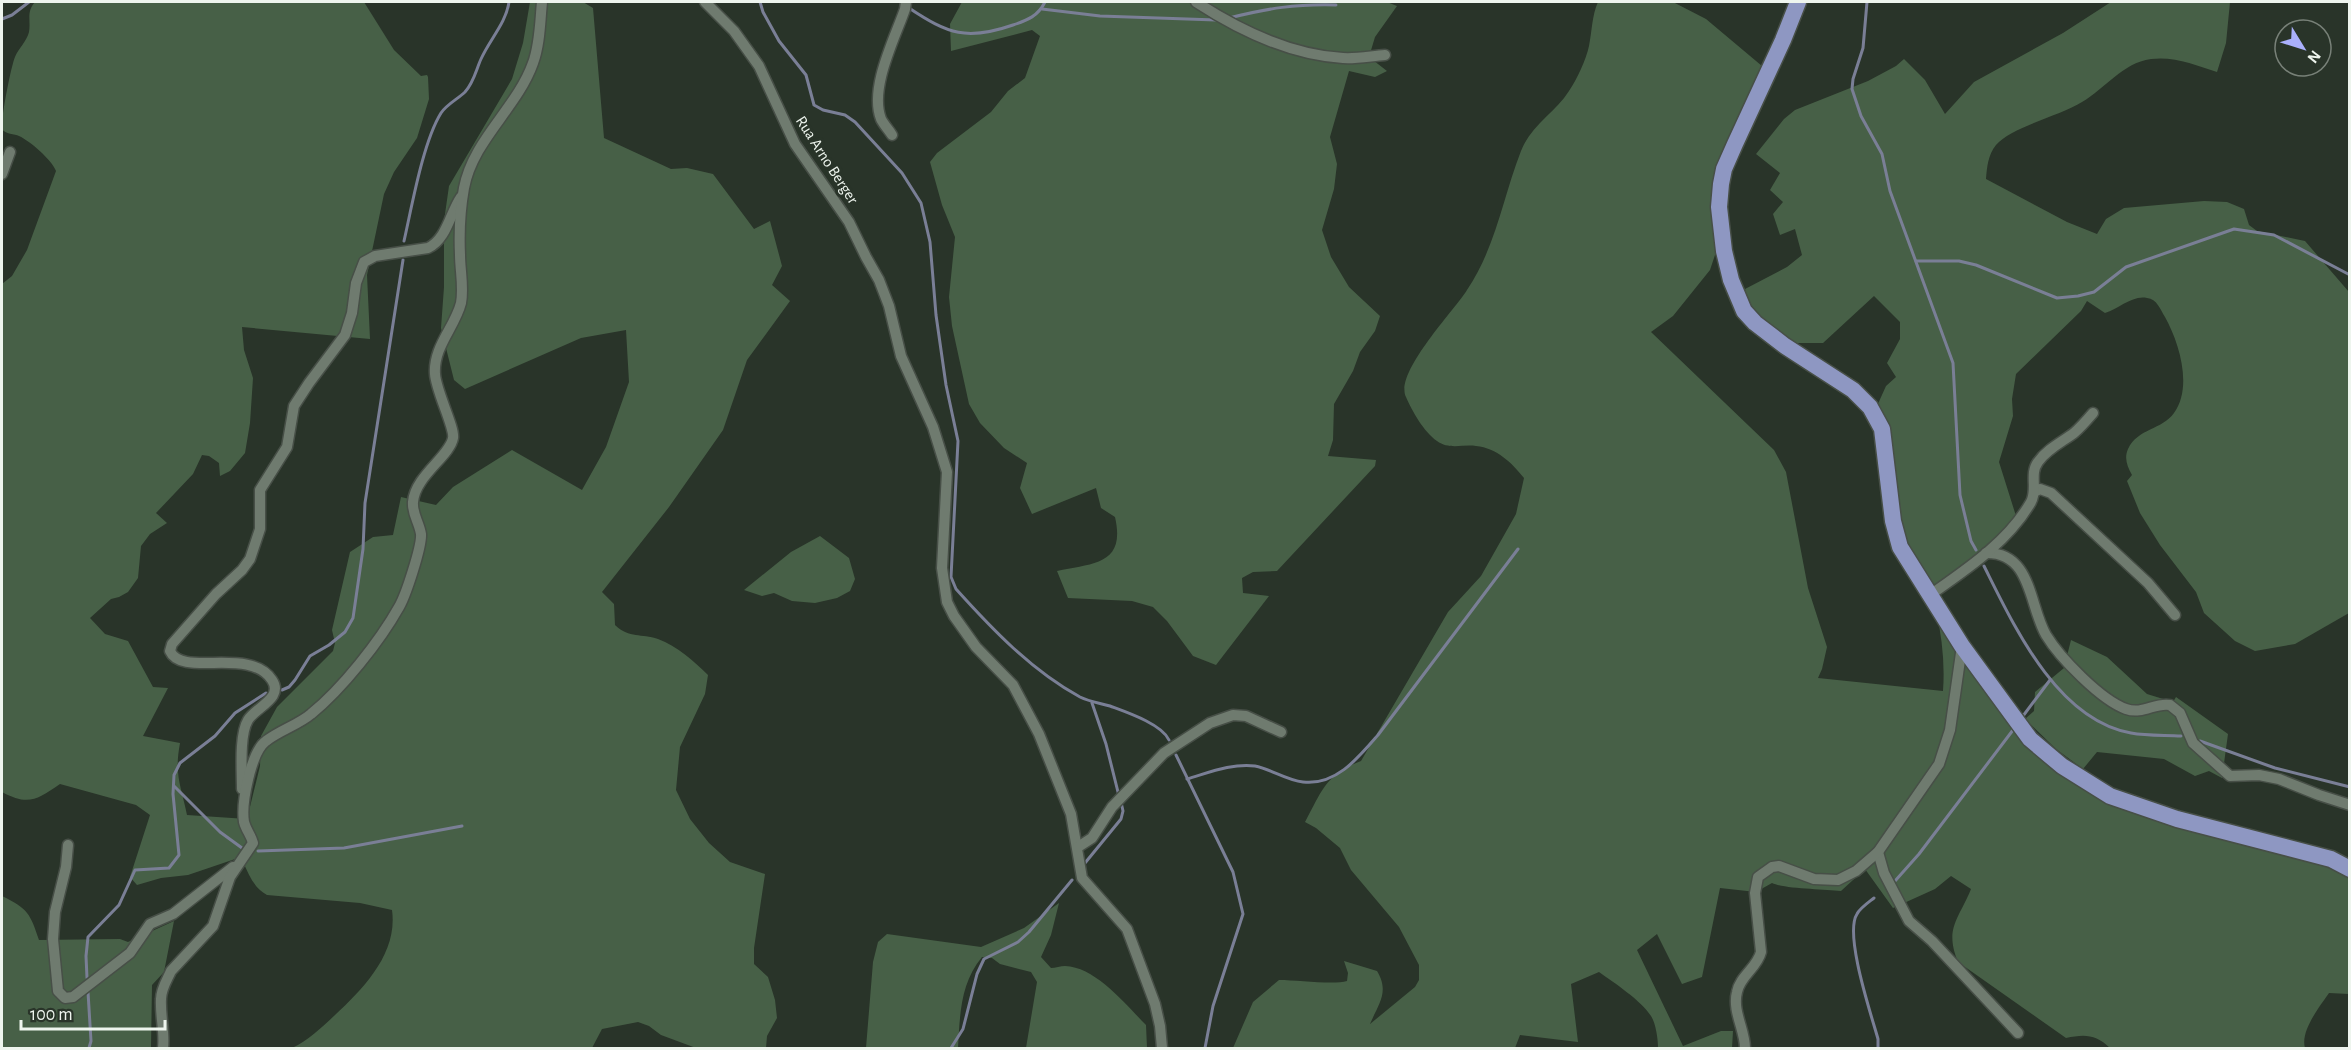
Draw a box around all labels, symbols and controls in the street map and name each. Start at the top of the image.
north arrow [2273,18,2333,78]
text: N [2304,47,2324,66]
street label: Rua Arno Berger [793,113,862,207]
scale bar [21,993,165,1031]
text: 100 m [30,1006,73,1024]

